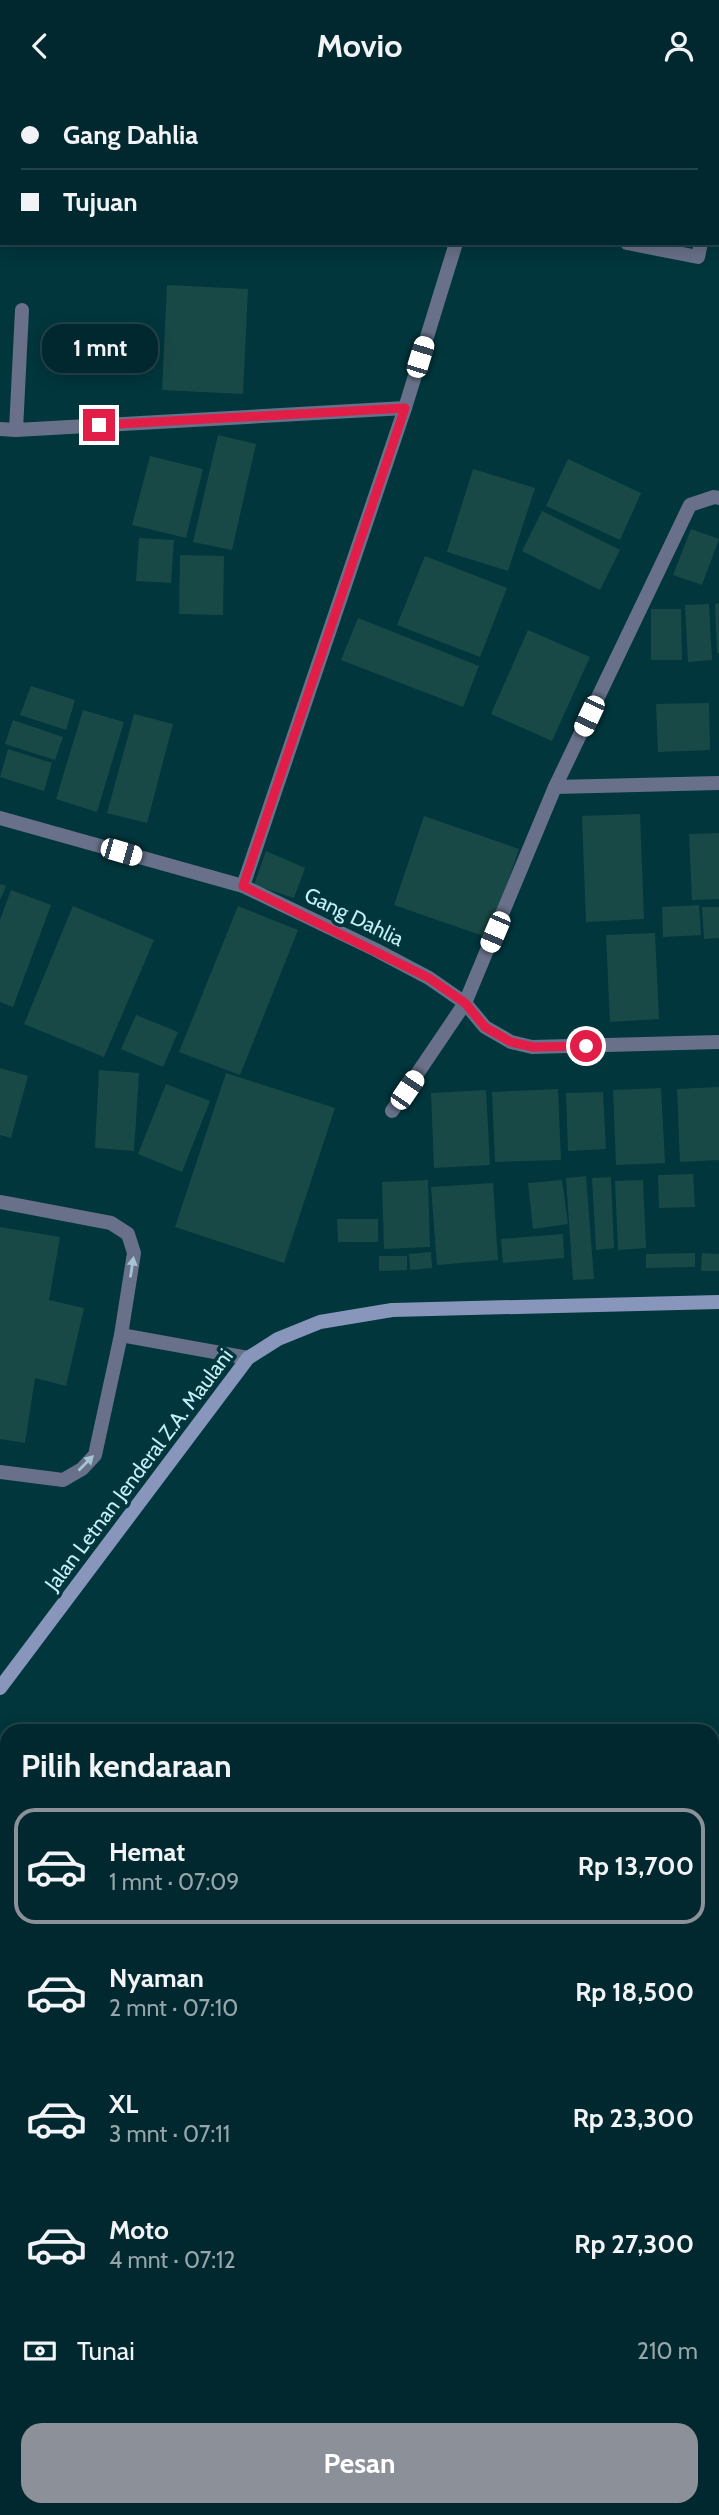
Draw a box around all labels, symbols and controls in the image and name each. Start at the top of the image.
text: Movio [317,26,402,65]
icon: back [21,27,59,65]
icon: person [660,27,698,65]
text: Gang Dahlia [63,119,198,151]
text: Tujuan [63,186,138,218]
callout: 1 mnt [41,323,157,373]
text: 1 mnt [73,334,127,362]
car [404,334,437,380]
route end [83,409,115,441]
car [571,693,608,739]
car [98,836,145,868]
street label: Gang Dahlia [301,882,408,951]
car [478,909,513,955]
route start [570,1030,602,1062]
car [387,1067,428,1113]
one-way arrow [127,1256,138,1278]
street label: Jalan Letnan Jenderal Z.A. Maulani [39,1344,238,1596]
one-way arrow [78,1454,95,1471]
text: Pilih kendaraan [21,1746,232,1785]
icon: car [25,1835,88,1898]
text: Hemat [109,1836,185,1868]
text: Rp 13,700 [578,1850,694,1882]
text: 1 mnt · 07:09 [109,1868,239,1896]
icon: car [25,1961,88,2024]
text: Nyaman [109,1962,204,1994]
text: Rp 18,500 [575,1976,694,2008]
text: 2 mnt · 07:10 [109,1994,238,2022]
icon: car [25,2087,88,2150]
text: XL [109,2088,138,2120]
text: Rp 23,300 [573,2102,694,2134]
text: 3 mnt · 07:11 [109,2120,230,2148]
icon: car [25,2213,88,2276]
text: Moto [109,2214,169,2246]
text: Rp 27,300 [574,2228,694,2260]
text: 4 mnt · 07:12 [109,2246,236,2274]
icon: cash [21,2332,59,2370]
text: Tunai [77,2335,135,2367]
text: 210 m [637,2337,698,2365]
button: Pesan [21,2423,698,2503]

